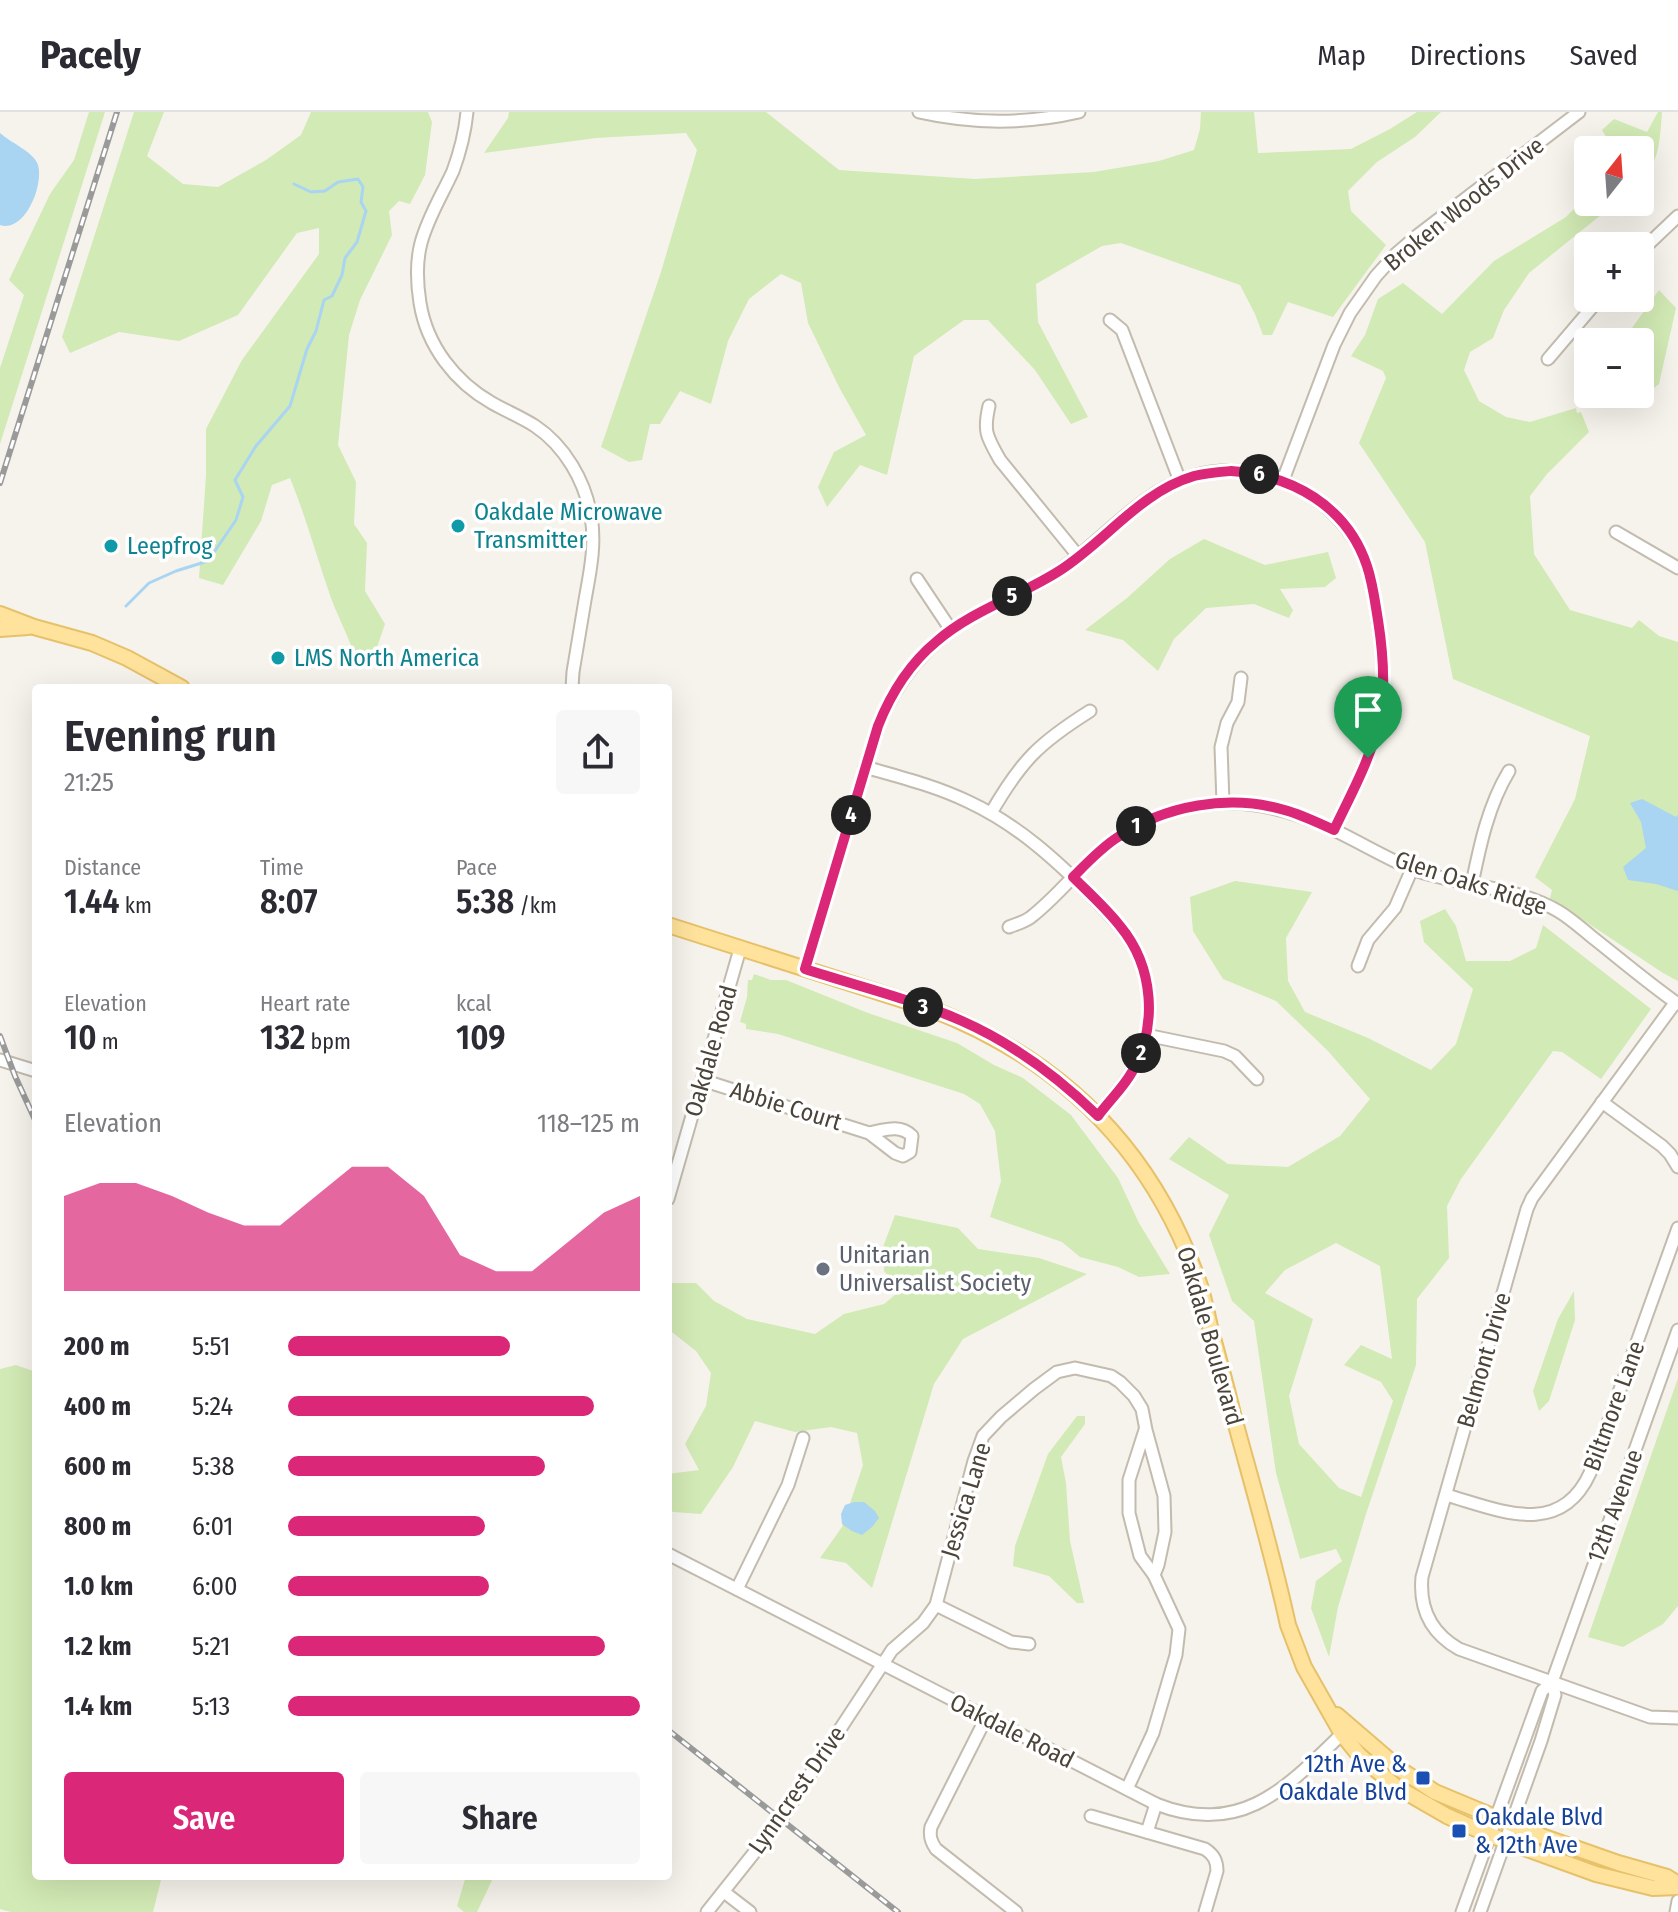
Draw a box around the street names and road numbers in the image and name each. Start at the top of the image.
street label: Broken Woods Drive [1379,131,1549,277]
street label: Glen Oaks Ridge [1391,845,1551,921]
street label: Oakdale Road [679,982,743,1120]
street label: Abbie Court [727,1076,845,1136]
street label: Oakdale Boulevard [1171,1243,1249,1429]
street label: Belmont Drive [1451,1289,1517,1431]
street label: Biltmore Lane [1578,1337,1650,1475]
street label: Jessica Lane [935,1439,997,1561]
street label: 12th Avenue [1582,1446,1648,1566]
street label: Oakdale Road [945,1688,1079,1774]
street label: Lynncrest Drive [743,1721,851,1859]

